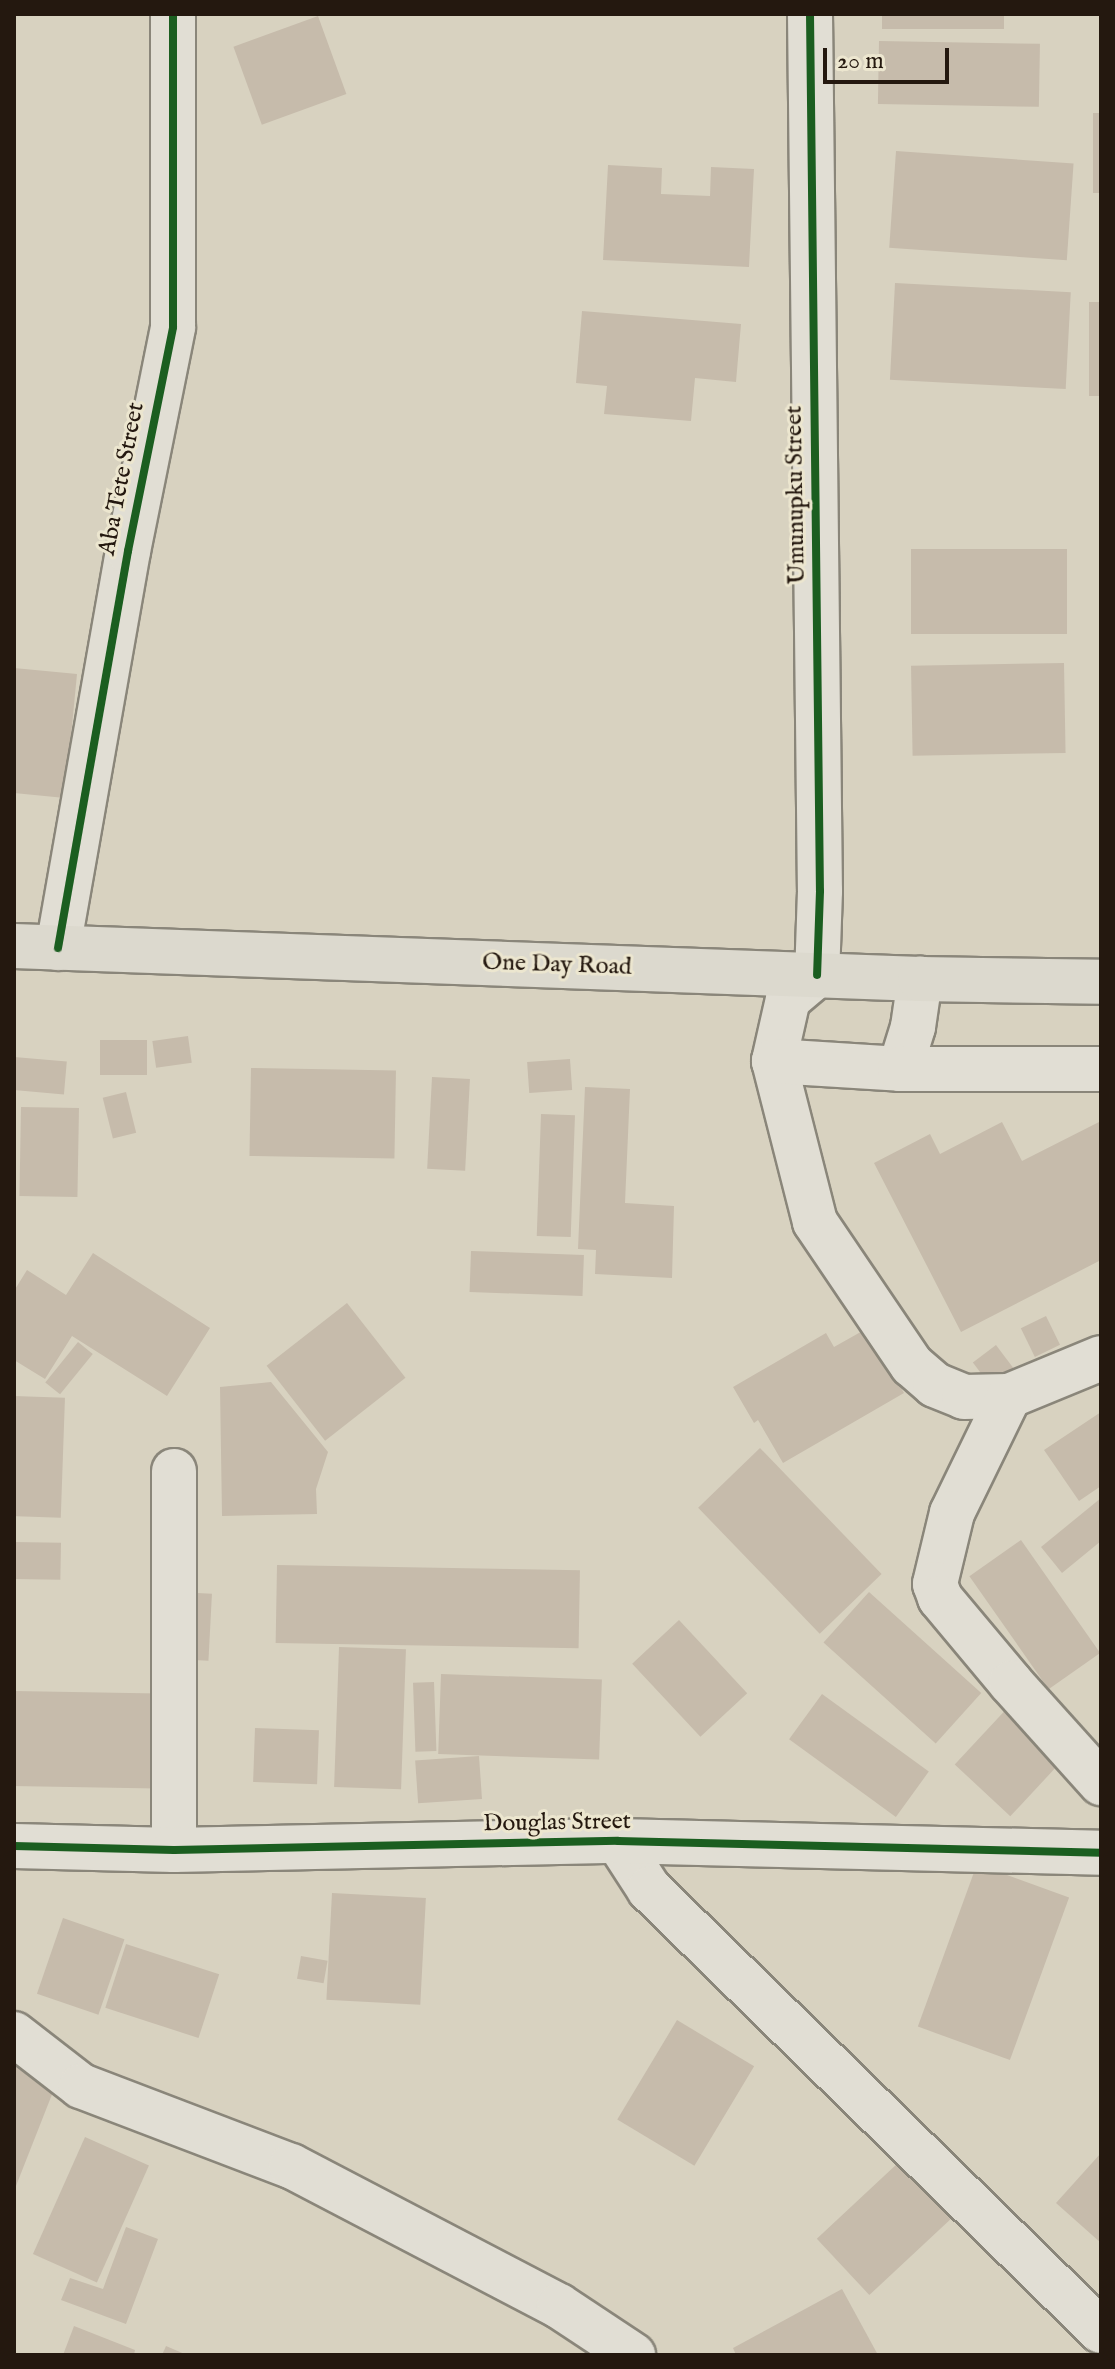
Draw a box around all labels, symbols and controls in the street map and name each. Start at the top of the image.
scale bar [827,32,953,82]
text: 20 m [837,46,884,77]
street label: Aba Tete Street [93,400,151,558]
street label: Umunupku Street [780,405,812,585]
street label: One Day Road [482,948,632,982]
street label: Douglas Street [483,1807,631,1839]

